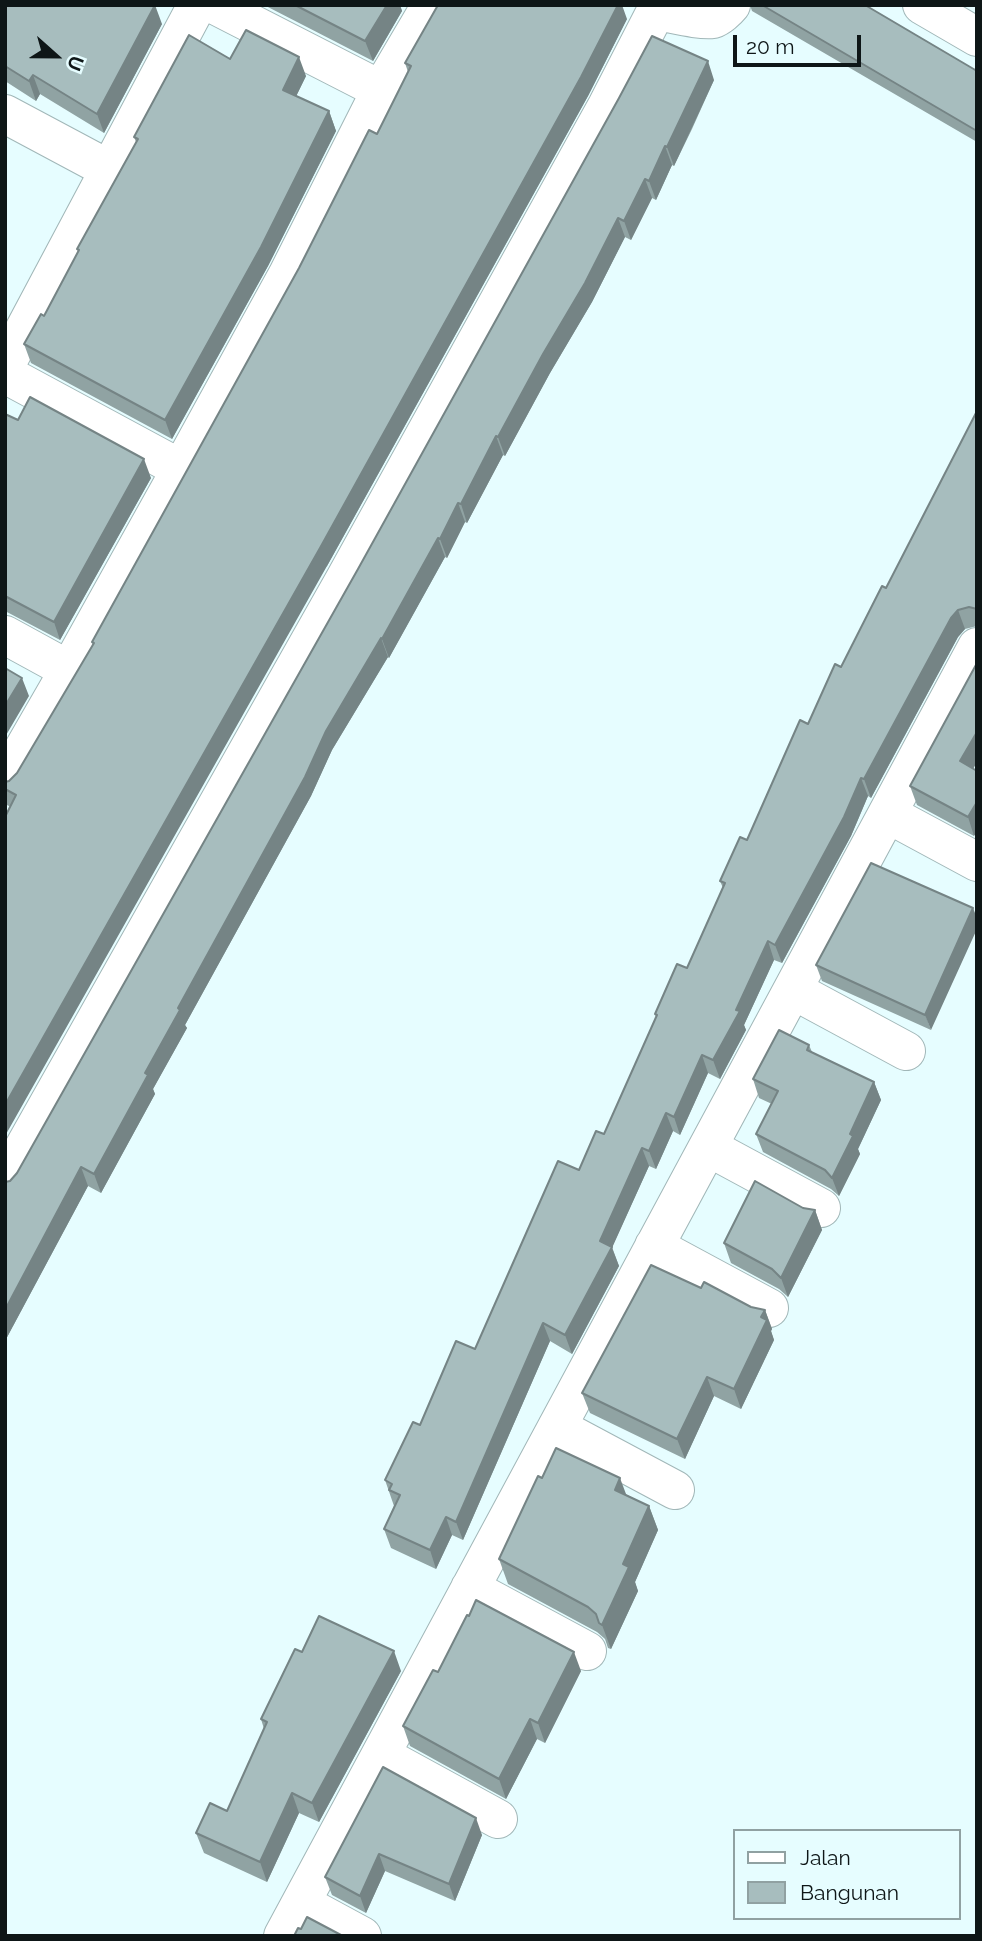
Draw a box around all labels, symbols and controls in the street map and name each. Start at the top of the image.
north arrow [21,21,91,91]
scale bar [737,21,865,65]
text: 20 m [746,34,794,59]
text: U [63,53,88,74]
legend [734,1829,961,1920]
text: Jalan [800,1845,851,1870]
text: Bangunan [800,1880,899,1905]

